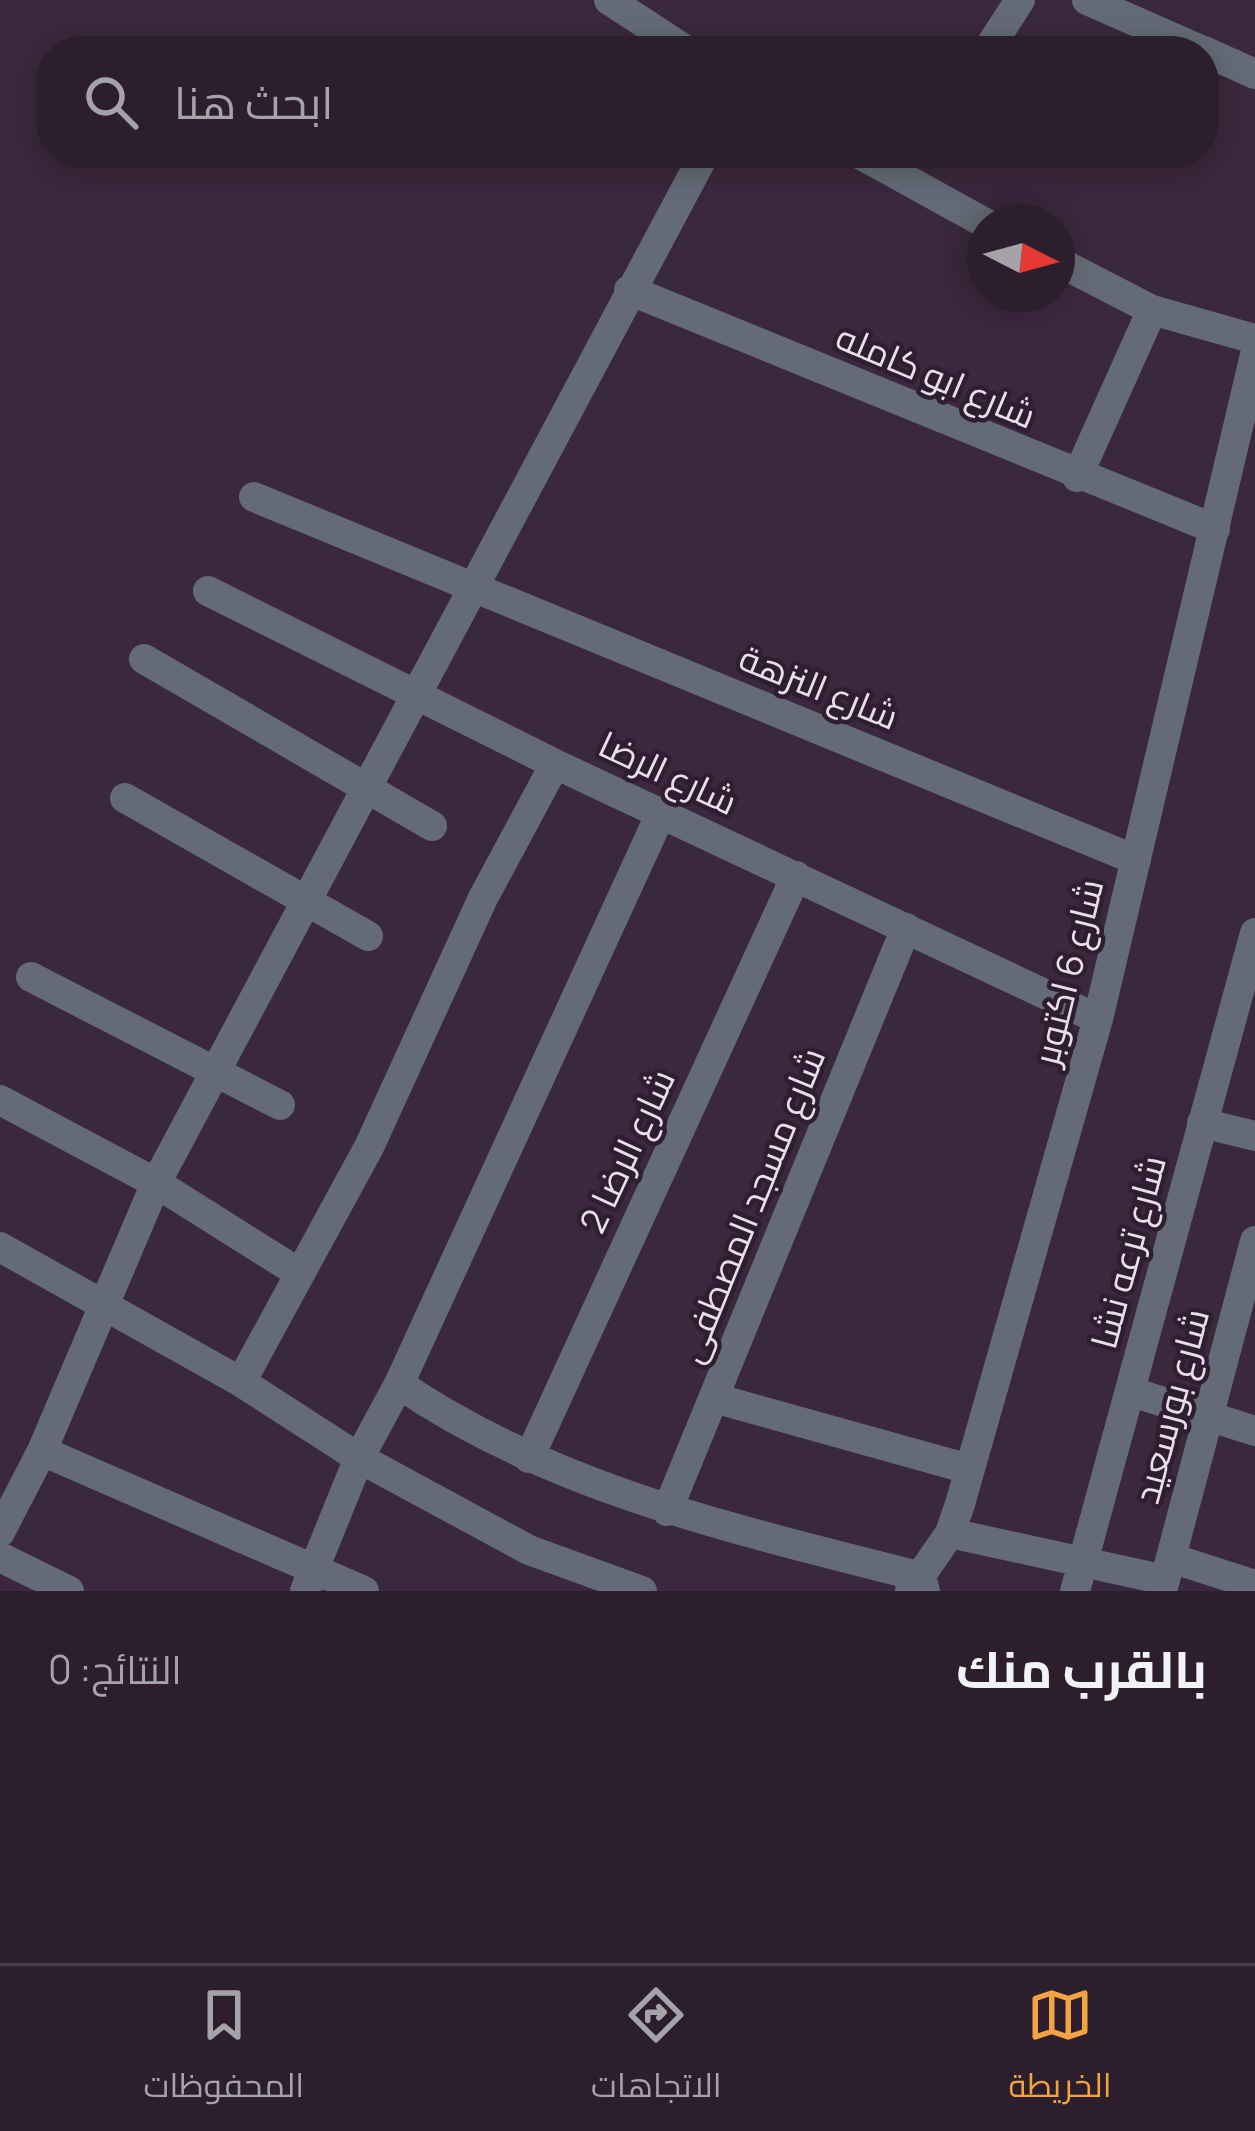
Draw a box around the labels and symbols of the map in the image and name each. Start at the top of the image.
north arrow [967,204,1075,312]
street label: شارع ابو كامله [829,312,1043,440]
street label: شارع النزهة [732,632,906,742]
street label: شارع الرضا [591,719,745,827]
street label: شارع 6 اكتوبر [1020,874,1115,1072]
street label: شارع مسجد المصطفى [665,1040,837,1370]
street label: شارع الرضا 2 [567,1061,687,1241]
street label: شارع ترعه نشا [1078,1150,1178,1354]
street label: شارع بورسعيد [1121,1303,1221,1509]

